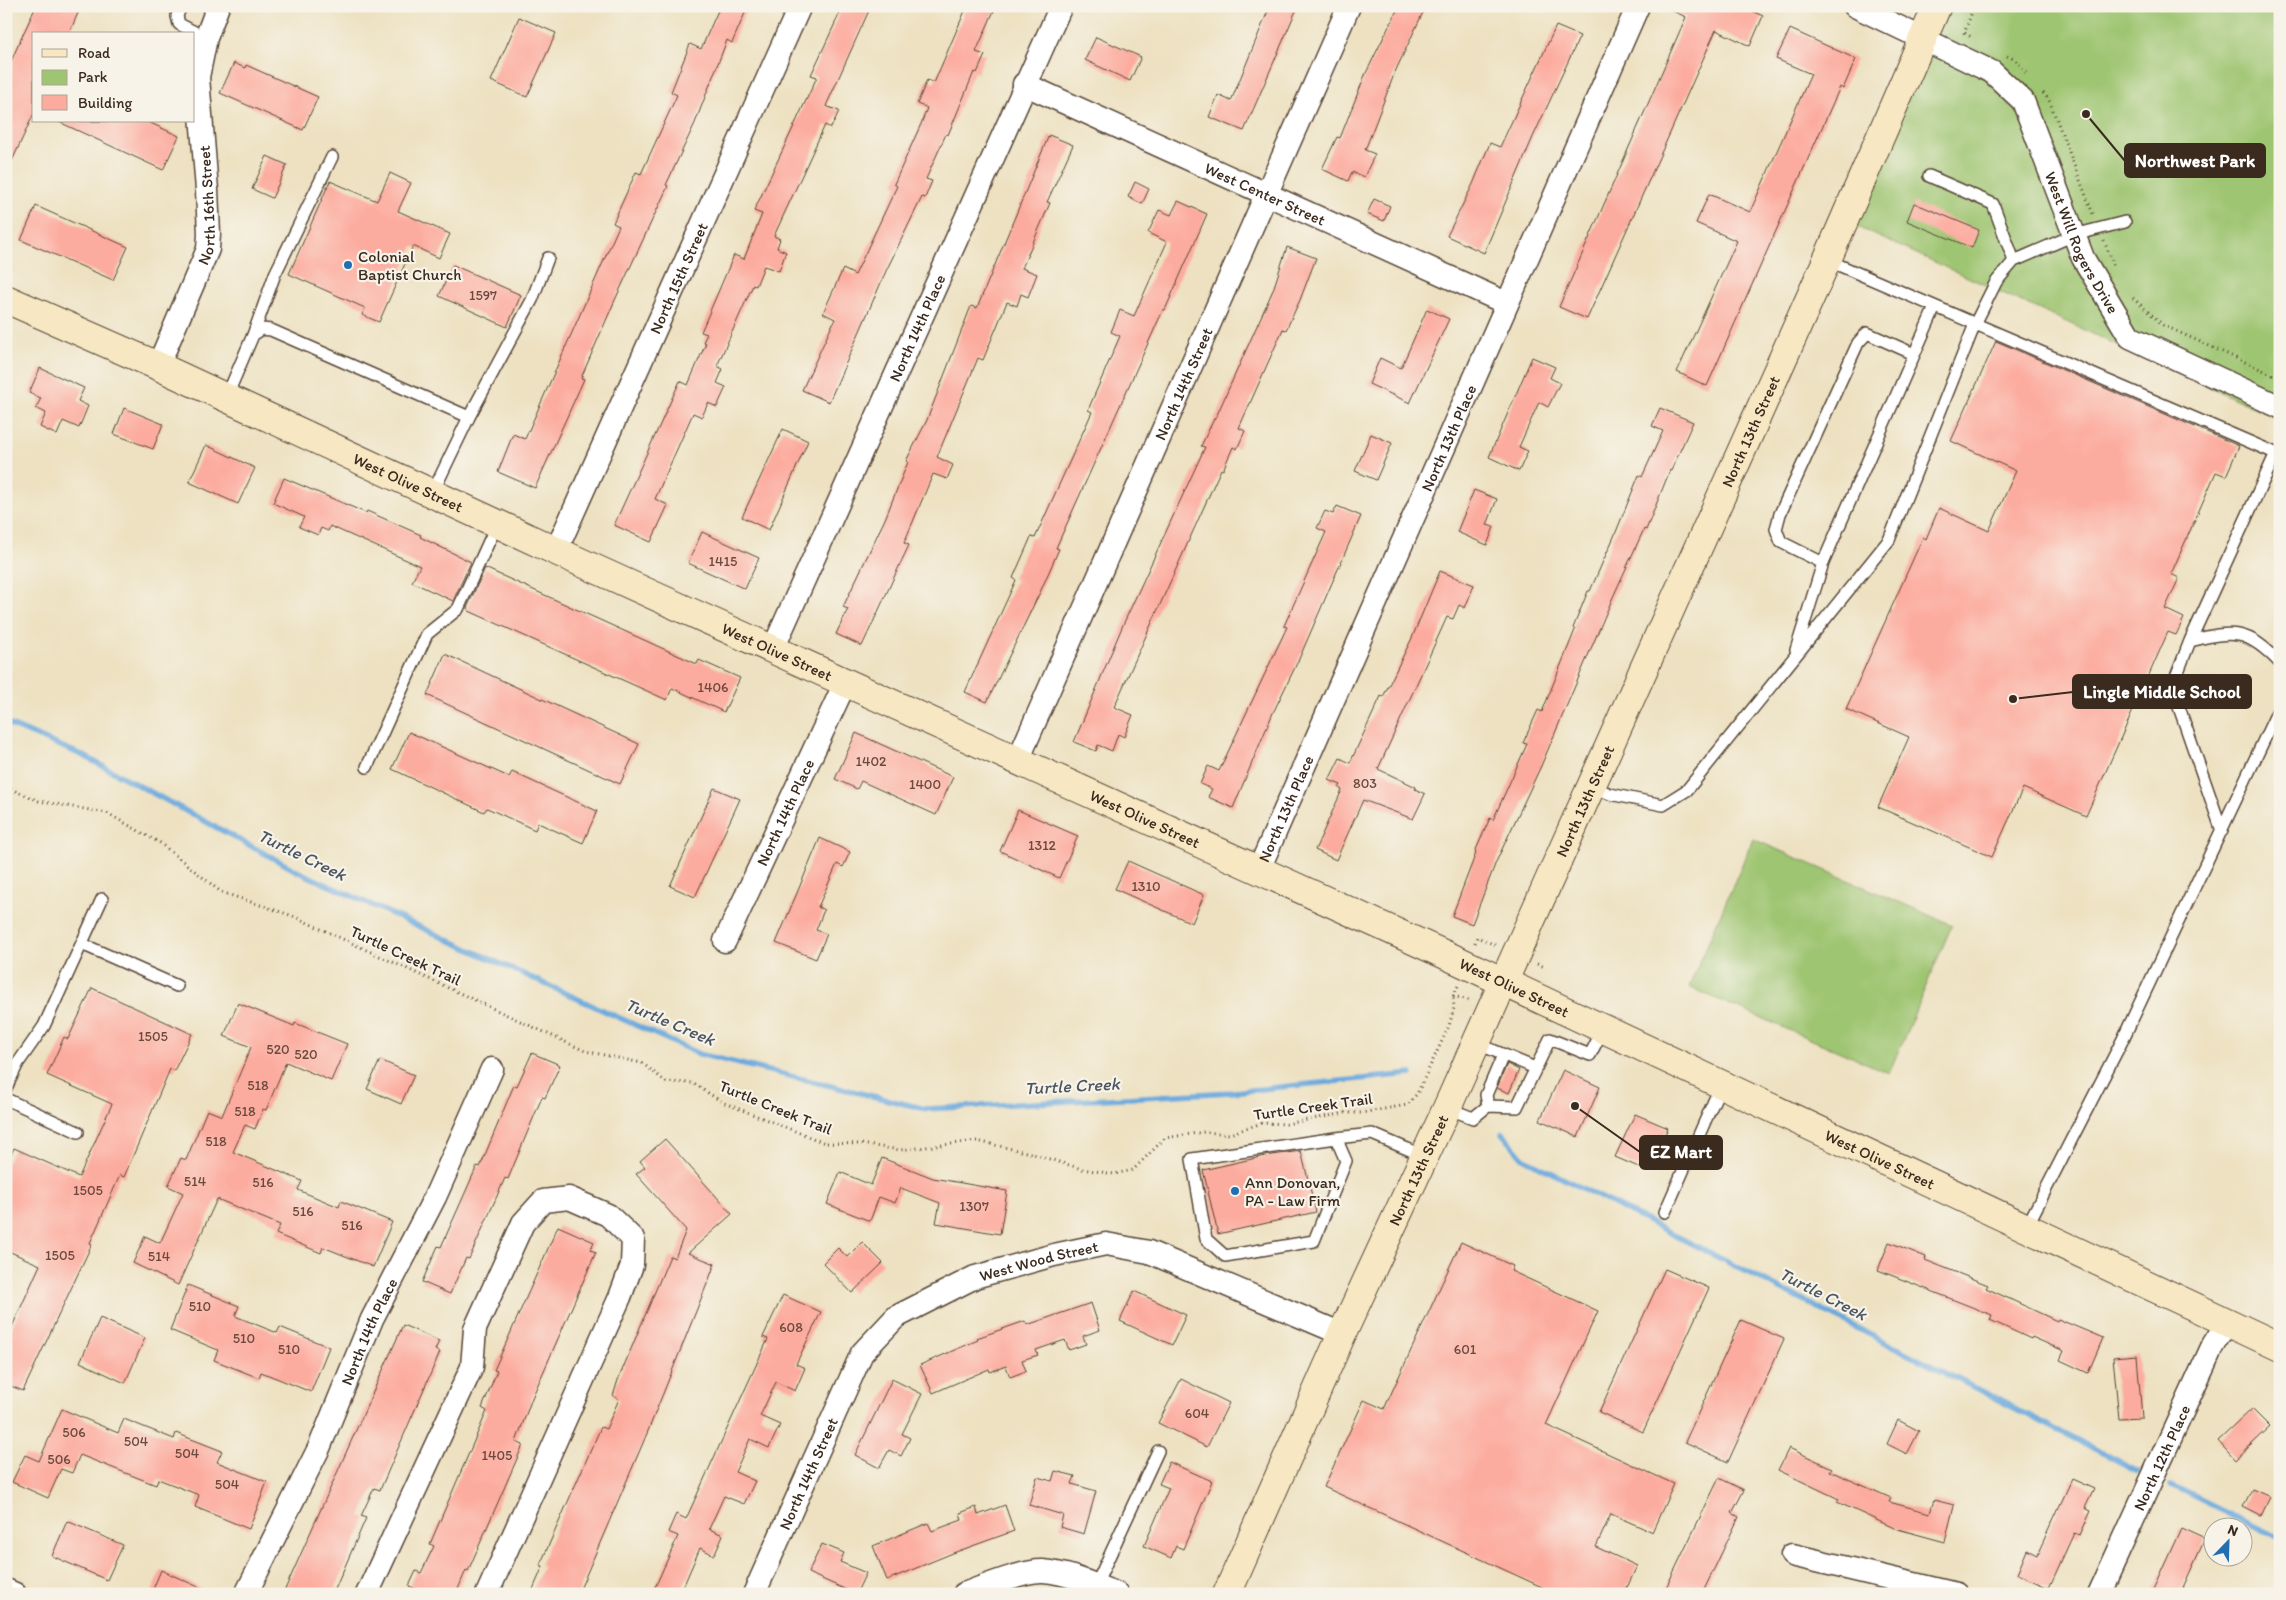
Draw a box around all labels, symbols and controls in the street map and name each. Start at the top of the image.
legend [32,32,195,122]
text: Road [78,44,111,62]
text: Park [78,68,108,86]
text: Building [78,94,132,112]
callout: Northwest Park [2125,144,2265,177]
street label: North 16th Street [193,145,219,268]
text: Northwest Park [2135,150,2256,172]
street label: West Center Street [1202,158,1328,230]
street label: West Will Rogers Drive [2041,169,2123,317]
street label: North 15th Street [645,220,712,337]
place label: Colonial Baptist Church [358,247,461,284]
marker: Colonial Baptist Church [342,259,354,271]
street label: North 14th Place [885,271,950,385]
house number: 1597 [469,287,497,304]
street label: North 14th Street [1151,325,1217,443]
street label: North 13th Street [1717,373,1784,490]
street label: North 13th Place [1417,382,1481,494]
street label: West Olive Street [350,449,466,516]
house number: 1415 [709,553,737,570]
street label: West Olive Street [719,619,835,685]
callout: Lingle Middle School [2073,675,2251,708]
house number: 1406 [698,679,728,696]
text: Lingle Middle School [2083,681,2242,703]
street label: North 13th Street [1552,742,1618,860]
street label: North 13th Place [1254,752,1318,865]
house number: 1402 [856,753,887,770]
street label: North 14th Place [752,756,818,869]
house number: 803 [1353,775,1377,792]
house number: 1400 [909,776,941,793]
street label: West Olive Street [1087,786,1203,852]
water label: Turtle Creek [254,824,351,887]
house number: 1312 [1028,837,1057,854]
house number: 1310 [1131,878,1161,895]
street label: Turtle Creek Trail [347,921,465,990]
street label: West Olive Street [1456,954,1572,1021]
water label: Turtle Creek [622,993,720,1051]
house number: 1505 [138,1028,168,1045]
house number: 520 [266,1041,290,1058]
house number: 520 [294,1046,318,1063]
water label: Turtle Creek [1024,1072,1122,1099]
street label: Turtle Creek Trail [717,1076,835,1139]
house number: 518 [247,1077,269,1094]
street label: Turtle Creek Trail [1252,1089,1374,1124]
house number: 518 [234,1103,256,1120]
street label: North 13th Street [1385,1112,1453,1229]
street label: West Olive Street [1822,1125,1938,1193]
house number: 518 [205,1133,227,1150]
callout: EZ Mart [1640,1136,1722,1169]
text: EZ Mart [1650,1141,1712,1163]
house number: 514 [184,1173,207,1190]
place label: Ann Donovan, PA - Law Firm [1245,1173,1341,1210]
house number: 516 [252,1174,274,1191]
house number: 1505 [73,1182,103,1199]
marker: Ann Donovan, PA - Law Firm [1229,1185,1241,1197]
house number: 1307 [959,1198,989,1215]
house number: 516 [292,1203,314,1220]
house number: 516 [341,1217,363,1234]
street label: West Wood Street [977,1237,1100,1285]
house number: 1505 [45,1247,75,1264]
house number: 514 [148,1248,171,1265]
water label: Turtle Creek [1776,1263,1872,1326]
street label: North 14th Place [337,1275,402,1388]
house number: 510 [189,1298,211,1315]
house number: 608 [779,1319,803,1336]
house number: 510 [233,1330,255,1347]
house number: 510 [278,1341,300,1358]
house number: 601 [1454,1341,1477,1358]
street label: North 12th Place [2129,1402,2194,1514]
house number: 604 [1185,1405,1210,1422]
street label: North 14th Street [775,1415,842,1533]
house number: 506 [62,1424,86,1441]
house number: 504 [124,1433,149,1450]
house number: 504 [175,1445,200,1462]
house number: 1405 [482,1447,512,1464]
house number: 506 [47,1451,71,1468]
house number: 504 [215,1476,240,1493]
north arrow [2204,1518,2254,1568]
text: N [2225,1521,2241,1540]

